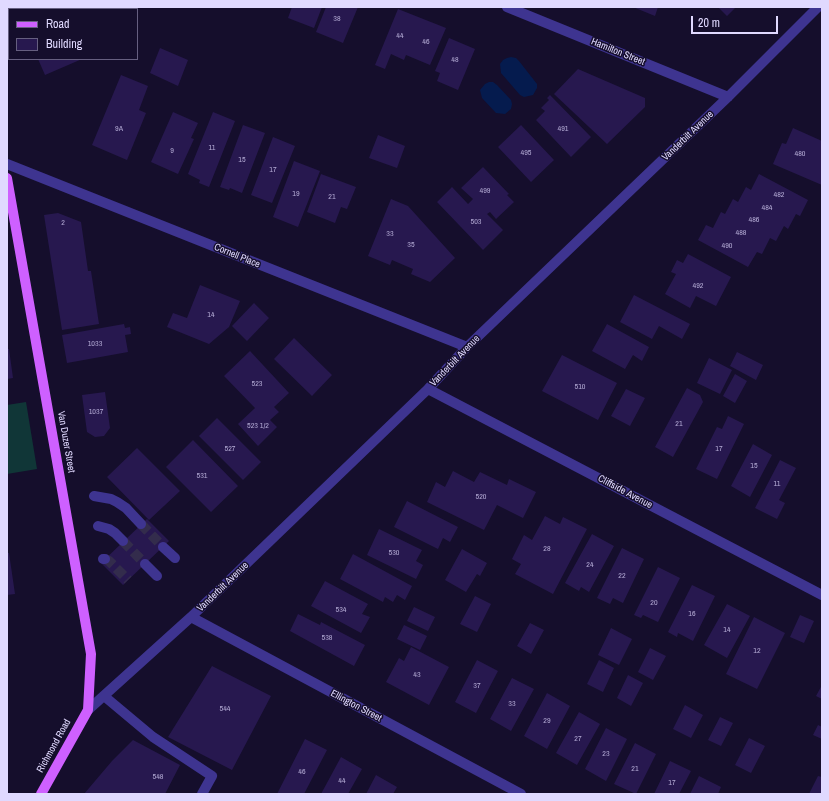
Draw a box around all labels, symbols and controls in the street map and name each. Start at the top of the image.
legend [8,8,138,60]
scale bar [693,8,780,34]
house number: 38 [333,14,341,24]
text: 20 m [698,15,720,31]
text: Road [46,16,70,32]
house number: 44 [396,31,404,41]
text: Building [46,36,82,52]
street label: Hamilton Street [589,36,647,68]
house number: 46 [422,37,430,47]
house number: 48 [451,55,459,65]
street label: Vanderbilt Avenue [660,109,716,163]
house number: 9A [115,124,123,134]
house number: 491 [558,124,568,134]
house number: 11 [209,143,215,153]
house number: 9 [170,146,174,156]
house number: 495 [521,148,531,158]
house number: 480 [795,149,805,159]
house number: 15 [238,155,246,165]
house number: 17 [269,165,277,175]
house number: 499 [480,186,490,196]
house number: 19 [292,189,300,199]
house number: 482 [774,190,784,200]
house number: 21 [328,192,336,202]
house number: 484 [762,203,772,213]
house number: 486 [749,215,759,225]
house number: 503 [471,217,481,227]
house number: 2 [61,218,65,228]
house number: 488 [736,228,746,238]
house number: 33 [386,229,394,239]
house number: 35 [407,240,415,250]
street label: Cornell Place [212,241,262,271]
house number: 490 [722,241,732,251]
house number: 492 [693,281,703,291]
house number: 14 [207,310,215,320]
street label: Vanderbilt Avenue [428,333,482,389]
house number: 1033 [88,339,102,349]
house number: 523 [252,379,262,389]
house number: 510 [575,382,585,392]
house number: 1037 [89,407,103,417]
street label: Van Duzer Street [55,410,77,474]
house number: 21 [675,419,683,429]
house number: 523 1/2 [247,421,269,431]
house number: 527 [225,444,235,454]
house number: 17 [715,444,723,454]
house number: 15 [750,461,758,471]
house number: 531 [197,471,207,481]
street label: Cliffside Avenue [596,473,654,511]
house number: 11 [774,479,780,489]
house number: 520 [476,492,486,502]
house number: 28 [543,544,551,554]
house number: 530 [389,548,399,558]
street label: Vanderbilt Avenue [195,560,251,614]
house number: 24 [586,560,594,570]
house number: 22 [618,571,626,581]
house number: 20 [650,598,658,608]
house number: 534 [336,605,346,615]
house number: 16 [688,609,696,619]
house number: 14 [723,625,731,635]
house number: 538 [322,633,332,643]
house number: 12 [753,646,761,656]
house number: 43 [413,670,421,680]
house number: 37 [473,681,481,691]
street label: Ellington Street [328,688,384,724]
house number: 33 [508,699,516,709]
house number: 544 [220,704,230,714]
house number: 29 [543,716,551,726]
street label: Richmond Road [34,717,74,775]
house number: 27 [574,734,582,744]
house number: 23 [602,749,610,759]
house number: 21 [631,764,639,774]
house number: 46 [298,767,306,777]
house number: 548 [153,772,163,782]
house number: 44 [338,776,346,786]
house number: 17 [668,778,676,788]

